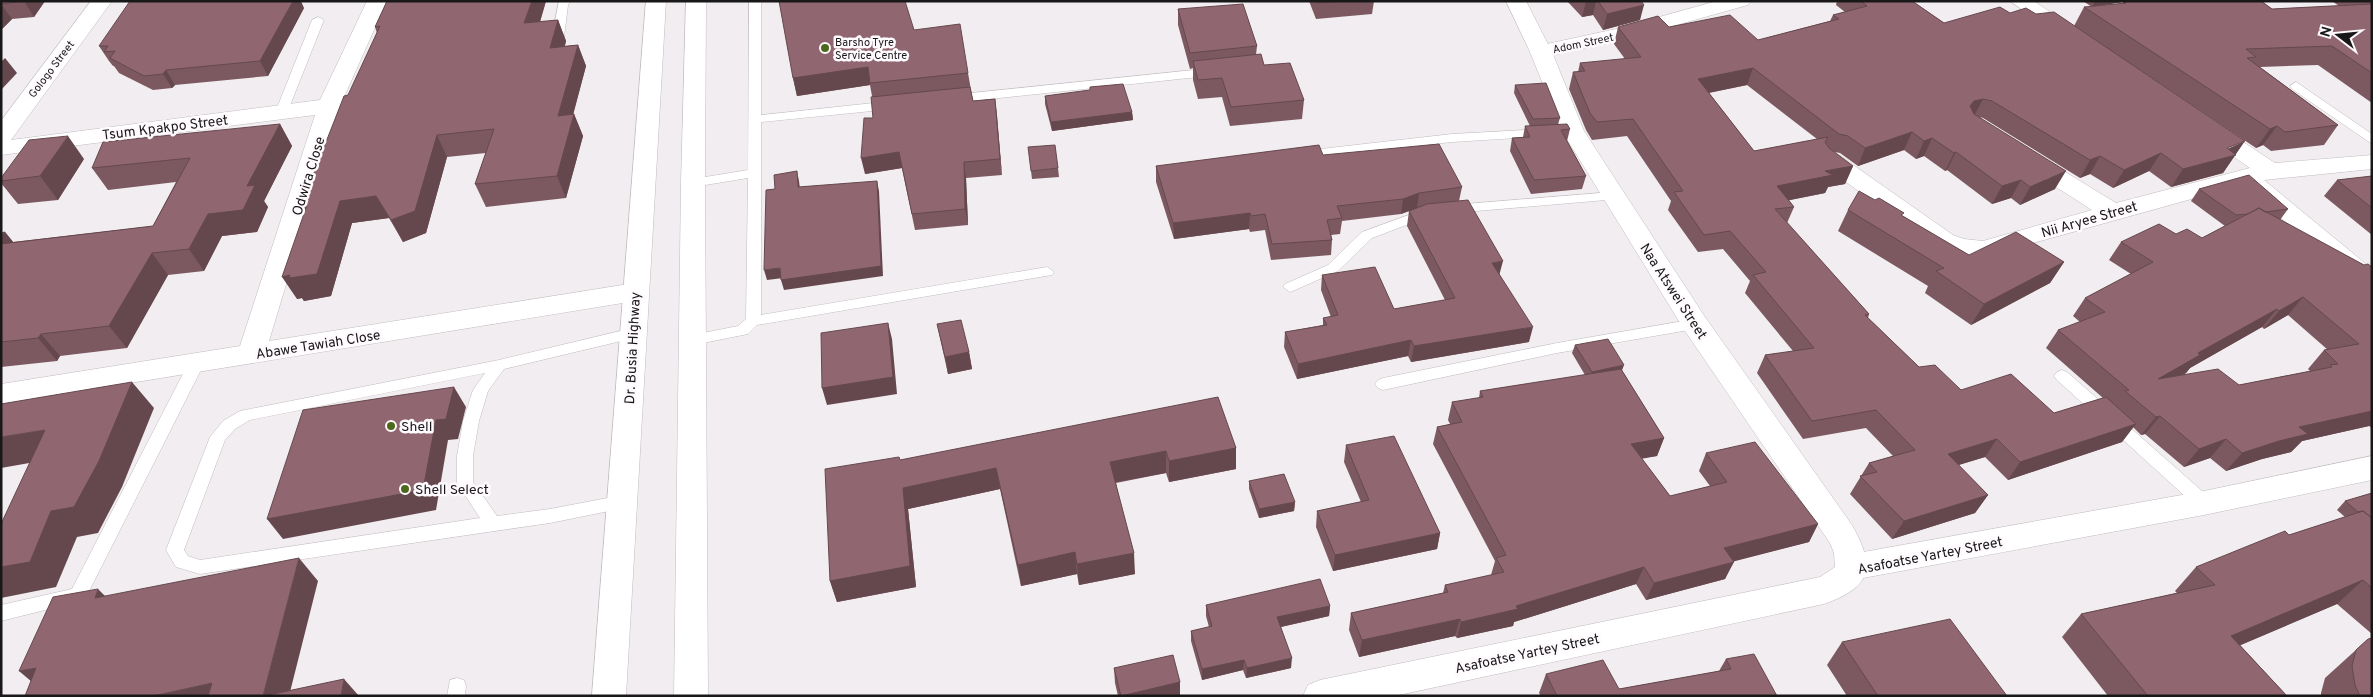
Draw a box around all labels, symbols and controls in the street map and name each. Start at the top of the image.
north arrow [2313,10,2363,60]
text: N [2317,25,2337,39]
street label: Adom Street [1552,31,1615,57]
place label: Barsho Tyre Service Centre [835,36,907,63]
street label: Gologo Street [26,38,78,101]
marker: Barsho Tyre Service Centre [819,42,831,54]
street label: Tsum Kpakpo Street [101,112,229,145]
street label: Odwira Close [289,135,330,218]
street label: Nii Aryee Street [2039,199,2139,242]
street label: Naa Atswei Street [1635,241,1710,343]
street label: Dr. Busia Highway [622,291,645,405]
street label: Abawe Tawiah Close [255,327,382,364]
place label: Shell [401,419,432,436]
marker: Shell [385,420,397,432]
place label: Shell Select [415,482,489,499]
marker: Shell Select [399,483,411,495]
street label: Asafoatse Yartey Street [1856,534,2004,579]
street label: Asafoatse Yartey Street [1453,631,1601,678]

